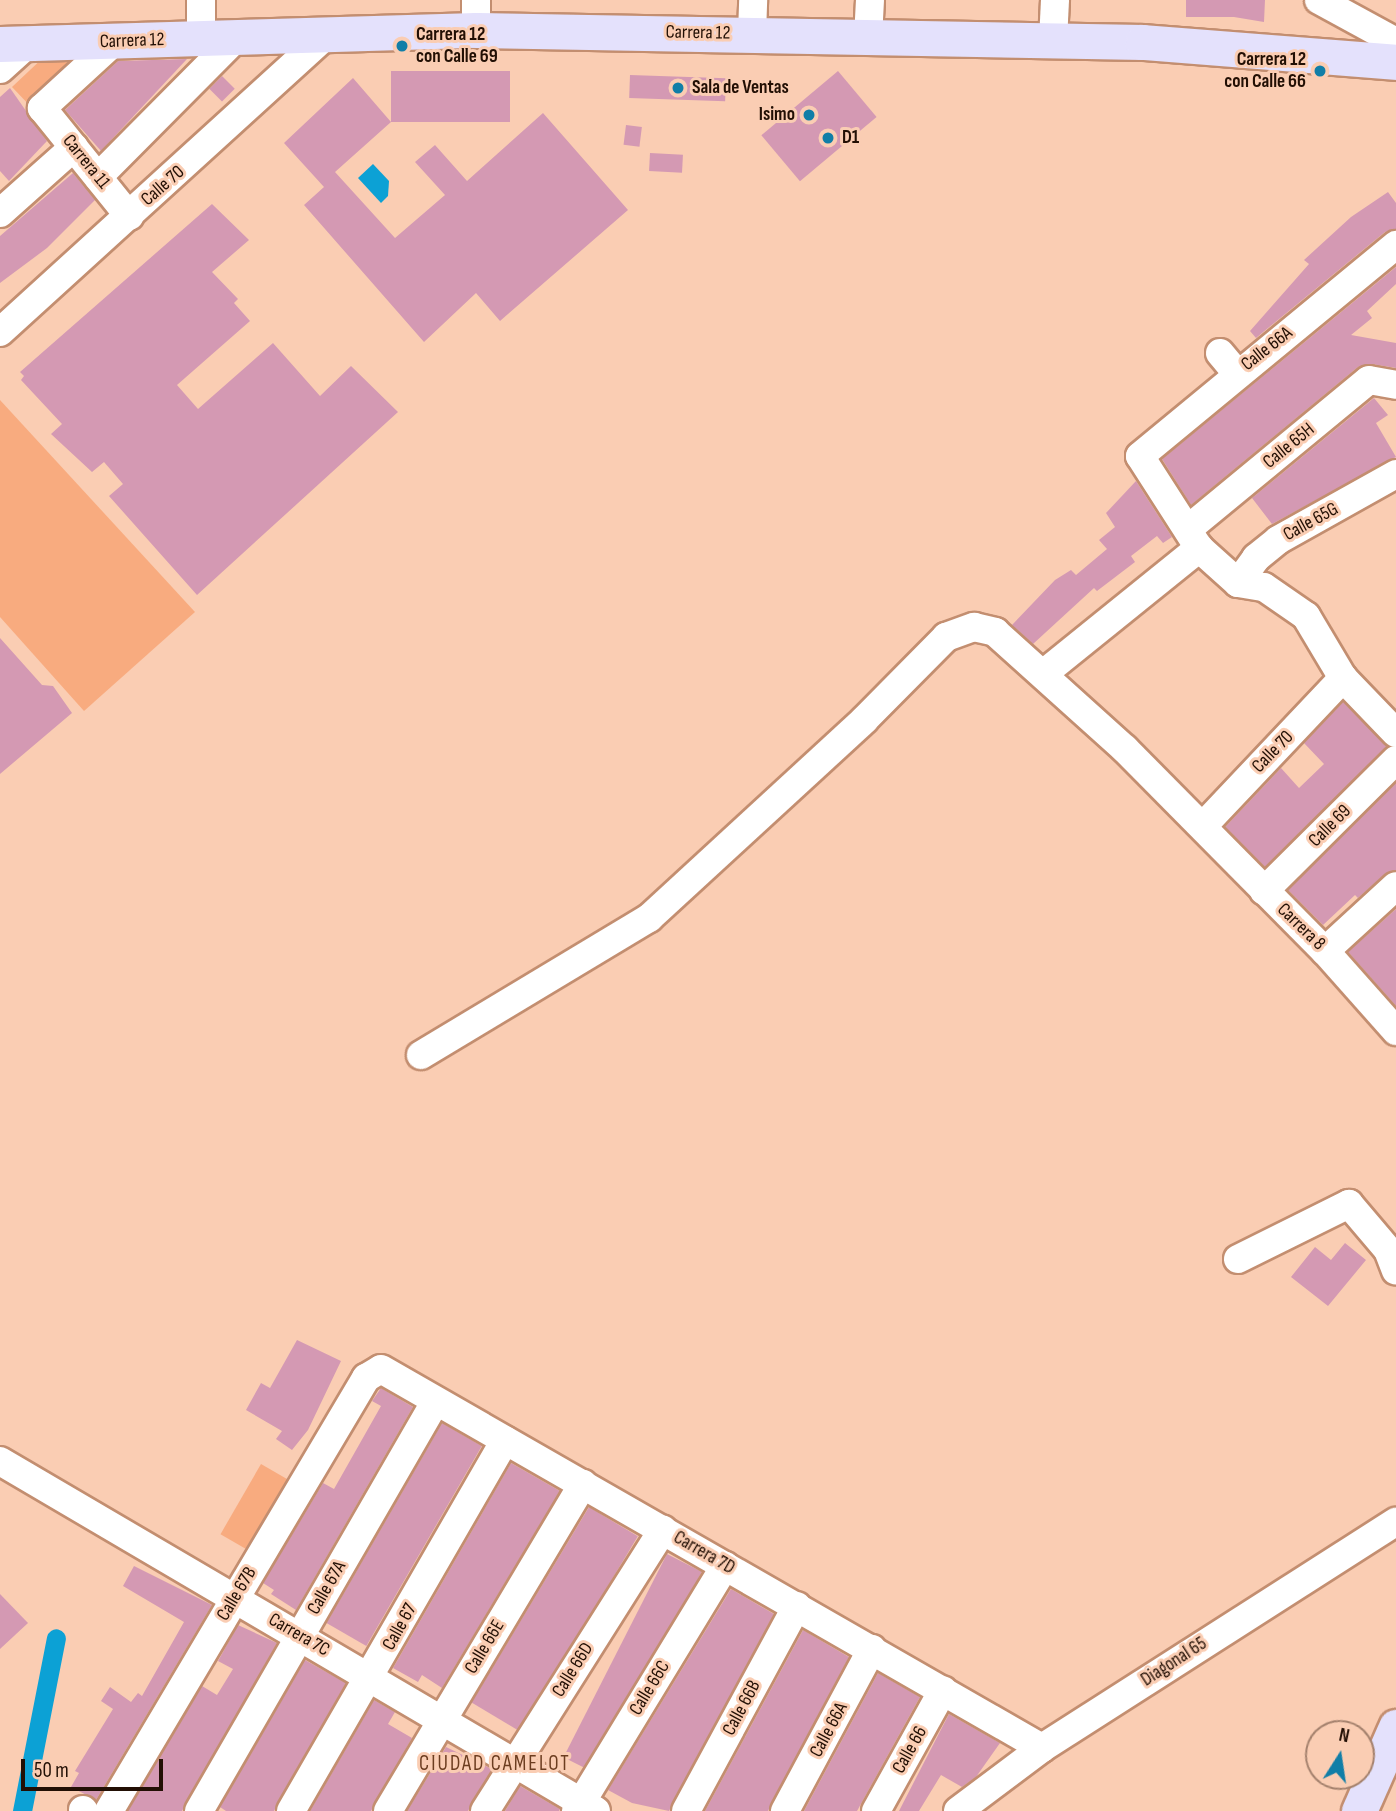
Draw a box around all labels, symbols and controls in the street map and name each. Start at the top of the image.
street label: Carrera 12 [665,21,731,45]
place label: Carrera 12 con Calle 69 [416,24,498,68]
street label: Carrera 12 [99,28,165,54]
marker: Carrera 12 con Calle 69 [394,38,410,54]
place label: Carrera 12 con Calle 66 [1224,49,1306,93]
marker: Carrera 12 con Calle 66 [1312,63,1328,79]
place label: Sala de Ventas [692,77,789,99]
marker: Sala de Ventas [670,80,686,96]
place label: Isimo [759,104,795,126]
marker: Isimo [801,107,817,123]
place label: D1 [842,127,859,149]
street label: Carrera 11 [57,130,115,194]
marker: D1 [820,130,836,146]
street label: Calle 70 [137,161,189,211]
street label: Calle 66A [1237,322,1297,376]
street label: Calle 65H [1259,418,1319,474]
street label: Calle 65G [1279,498,1343,546]
street label: Calle 70 [1247,726,1299,778]
street label: Calle 69 [1304,800,1356,852]
street label: Carrera 8 [1272,899,1330,955]
street label: Carrera 7D [669,1526,739,1580]
street label: Calle 67A [303,1557,351,1619]
street label: Calle 67B [212,1563,262,1625]
street label: Calle 67 [378,1600,422,1654]
street label: Carrera 7C [264,1608,334,1662]
street label: Calle 66E [460,1616,510,1678]
street label: Diagonal 65 [1137,1632,1211,1692]
street label: Calle 66D [547,1639,599,1701]
street label: Calle 66C [625,1657,675,1719]
street label: Calle 66B [718,1677,766,1739]
street label: Calle 66A [805,1699,853,1761]
north arrow [1305,1720,1375,1790]
street label: Calle 66 [888,1722,932,1778]
text: N [1337,1724,1351,1748]
scale bar [24,1744,166,1788]
district label: CIUDAD CAMELOT [421,1751,569,1777]
text: 50 m [34,1758,69,1783]

